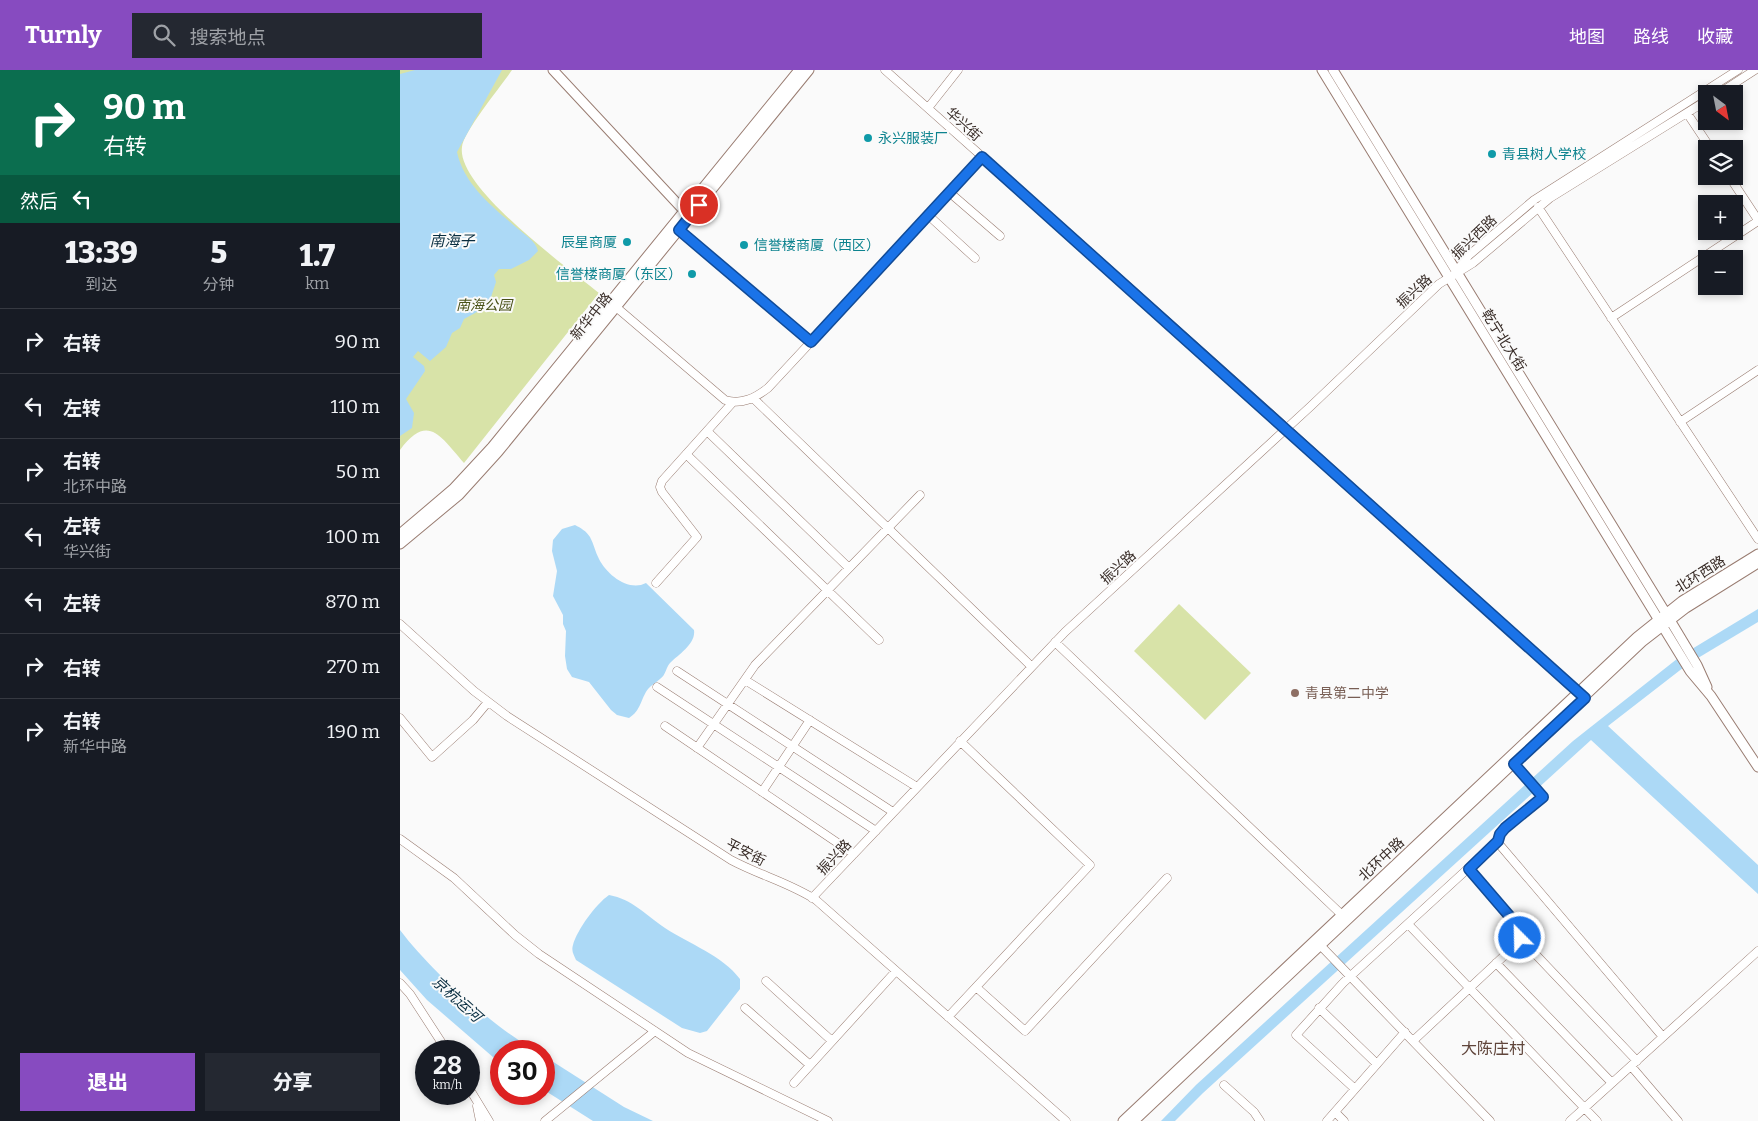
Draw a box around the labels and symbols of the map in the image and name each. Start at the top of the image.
north arrow [1698,85,1742,130]
street label: 华兴街 [942,104,985,145]
place label: 永兴服装厂 [878,130,948,147]
marker: 永兴服装厂 [862,132,874,144]
place label: 青县树人学校 [1502,146,1586,163]
marker: 青县树人学校 [1486,148,1498,160]
pin [678,184,720,226]
street label: 振兴西路 [1448,212,1500,263]
water label: 南海子 [429,232,475,250]
place label: 辰星商厦 [561,234,617,251]
marker: 辰星商厦 [621,236,633,248]
place label: 信誉楼商厦（西区） [754,237,880,254]
marker: 信誉楼商厦（西区） [738,239,750,251]
place label: 信誉楼商厦（东区） [556,266,682,283]
marker: 信誉楼商厦（东区） [686,268,698,280]
street label: 振兴路 [1393,271,1435,312]
street label: 新华中路 [567,289,616,343]
park label: 南海公园 [456,297,514,314]
street label: 乾宁北大街 [1478,306,1529,374]
street label: 振兴路 [1097,547,1139,588]
street label: 北环西路 [1672,552,1729,596]
place label: 青县第二中学 [1305,685,1389,702]
marker: 青县第二中学 [1289,687,1301,699]
street label: 北环中路 [1355,834,1408,885]
street label: 平安街 [723,835,768,870]
street label: 振兴路 [814,836,855,878]
position arrow [1493,911,1545,963]
water label: 京杭运河 [429,972,488,1028]
district label: 大陈庄村 [1461,1039,1525,1058]
speed limit sign: 30 [490,1040,555,1105]

